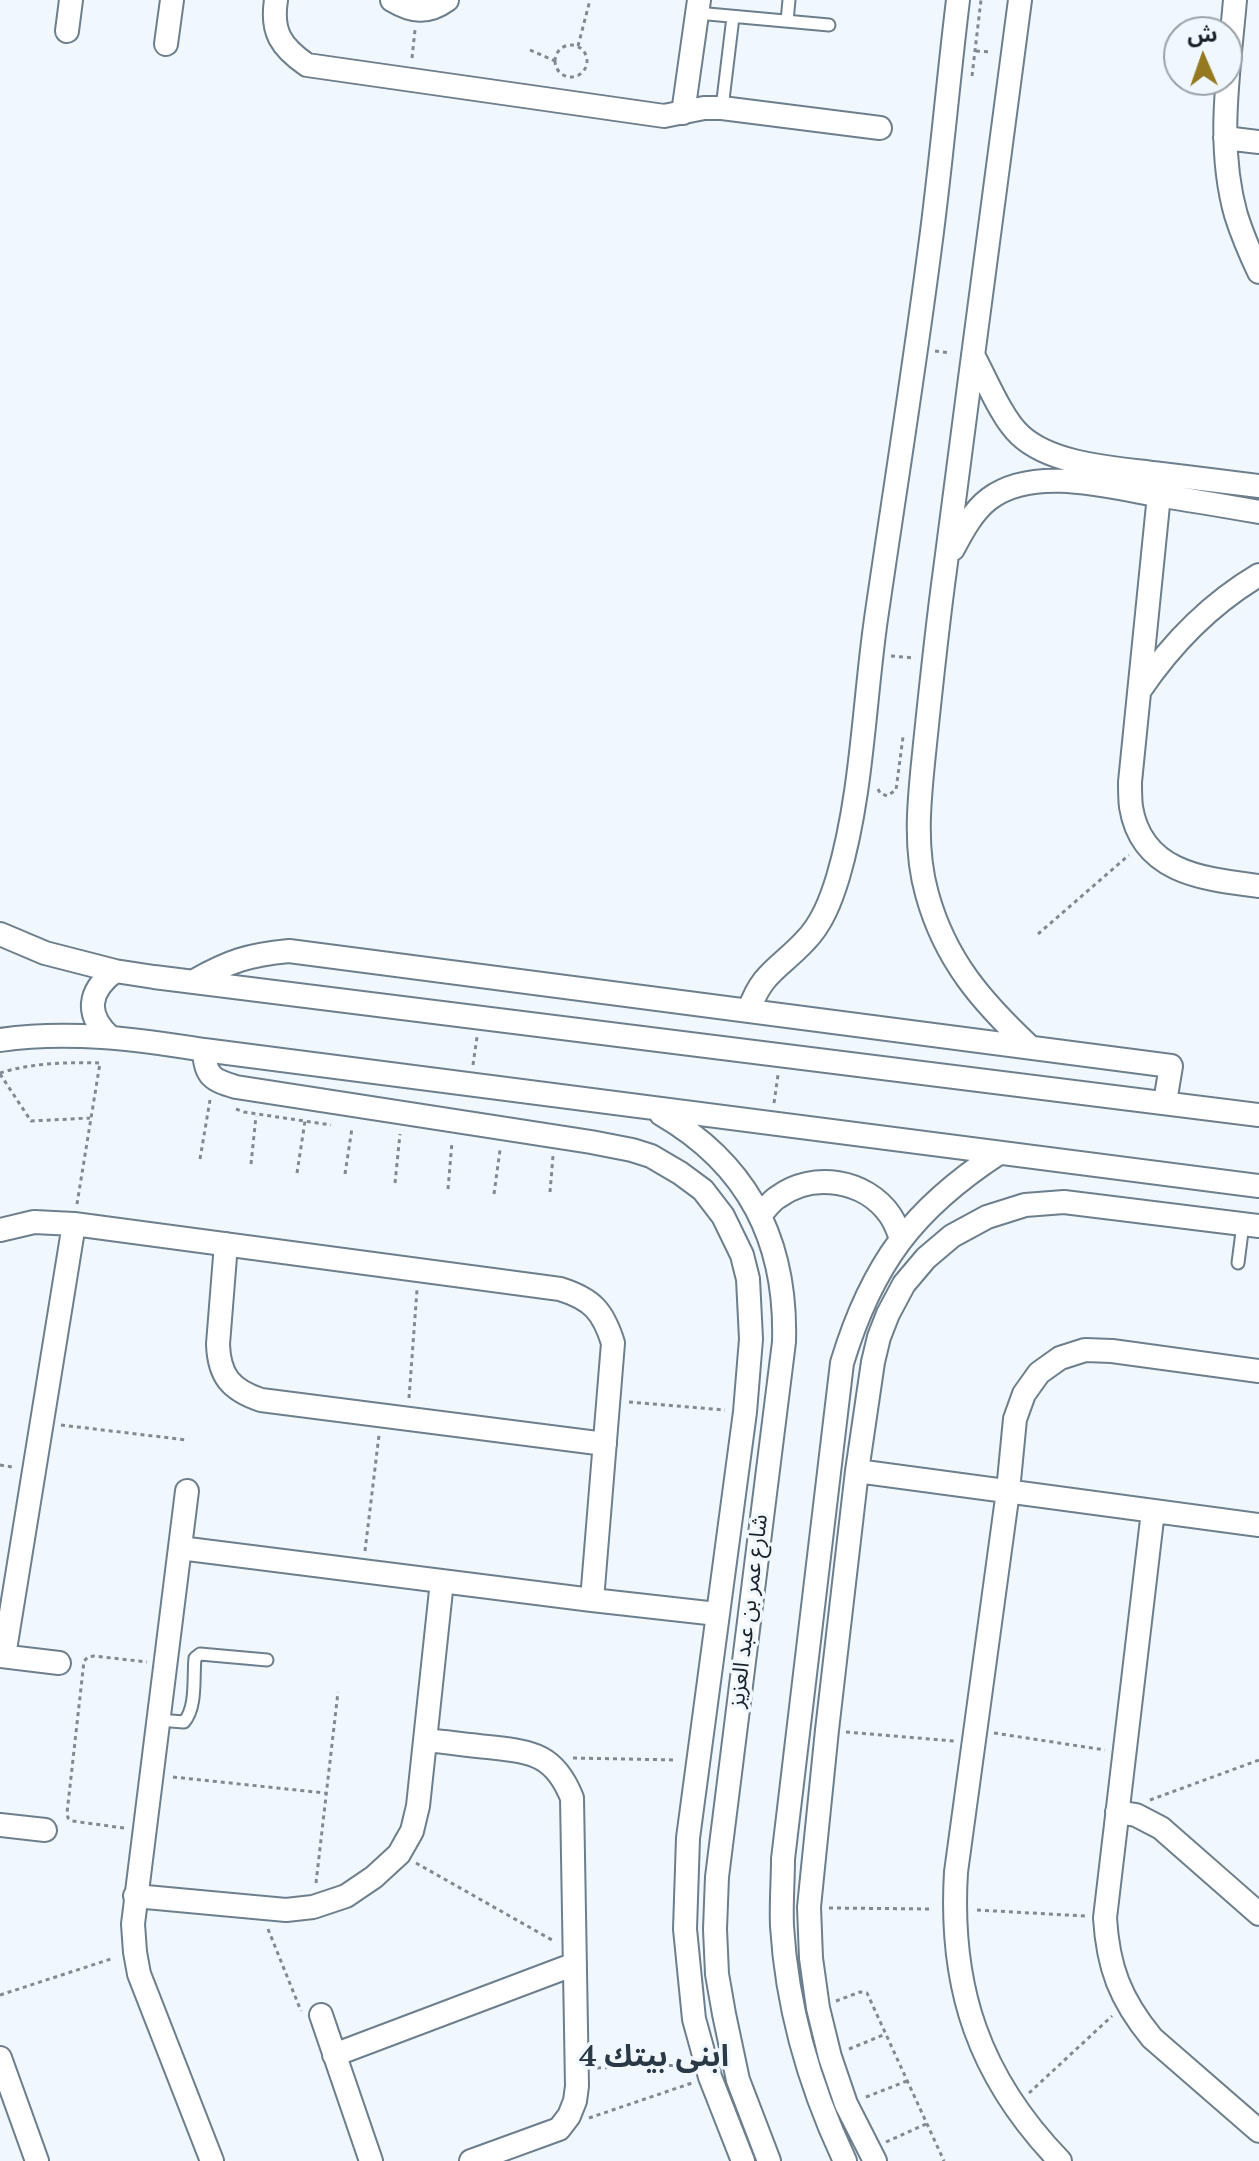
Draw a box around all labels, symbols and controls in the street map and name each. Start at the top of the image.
north arrow [1163,16,1243,96]
text: ش [1187,18,1218,49]
street label: شارع عمر بن عبد العزيز [724,1513,774,1709]
district label: ابنى بيتك 4 [579,2039,729,2075]

